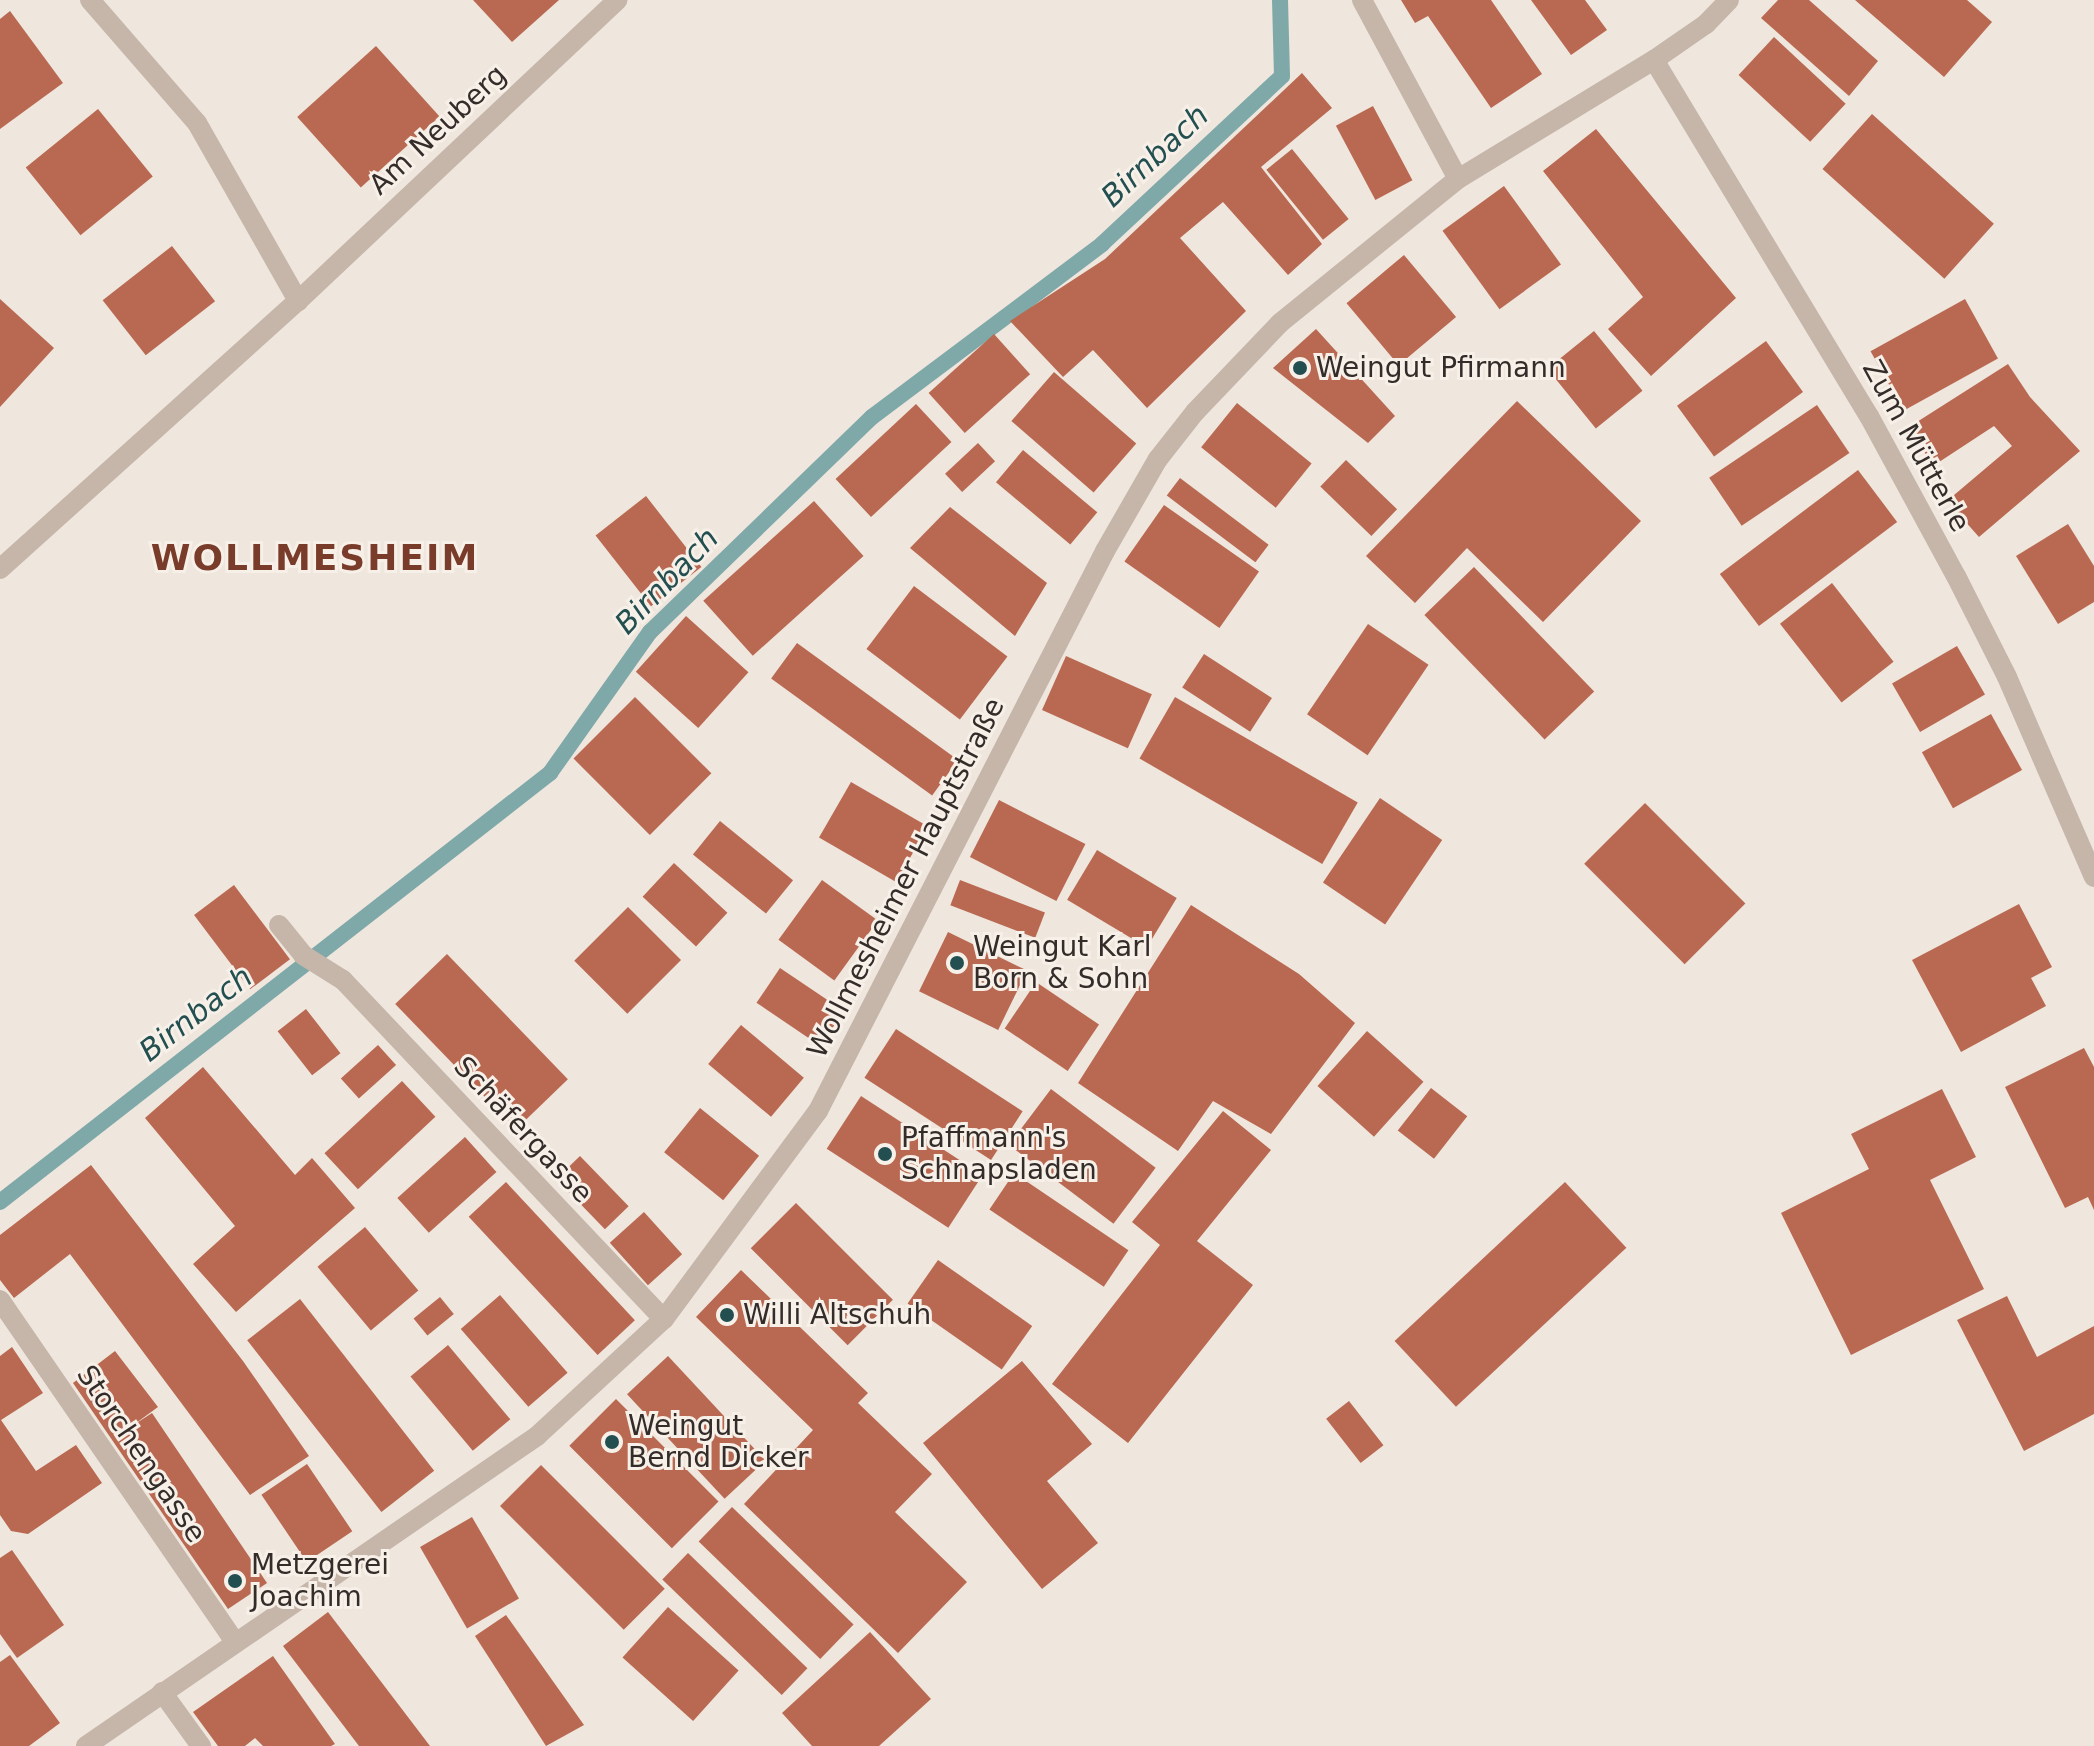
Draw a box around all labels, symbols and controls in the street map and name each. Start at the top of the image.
street label: Am Neuberg [363,58,513,202]
water label: Birnbach [1094,97,1216,215]
place label: Weingut Pfirmann [1316,351,1566,385]
street label: Zum Mütterle [1855,354,1977,538]
marker: Weingut Pfirmann [1291,359,1309,377]
water label: Birnbach [608,521,726,641]
district label: WOLLMESHEIM [151,536,479,580]
street label: Wollmesheimer Hauptstraße [800,692,1012,1064]
place label: Weingut Karl Born & Sohn [973,930,1152,996]
marker: Weingut Karl Born & Sohn [948,954,966,972]
water label: Birnbach [132,959,260,1069]
street label: Schäfergasse [447,1050,599,1210]
place label: Pfaffmann's Schnapsladen [901,1121,1097,1187]
marker: Pfaffmann's Schnapsladen [876,1145,894,1163]
place label: Willi Altschuh [743,1298,931,1332]
marker: Willi Altschuh [718,1306,736,1324]
street label: Storchengasse [69,1359,213,1549]
place label: Weingut Bernd Dicker [628,1409,809,1475]
marker: Weingut Bernd Dicker [603,1433,621,1451]
place label: Metzgerei Joachim [251,1548,389,1614]
marker: Metzgerei Joachim [226,1572,244,1590]

